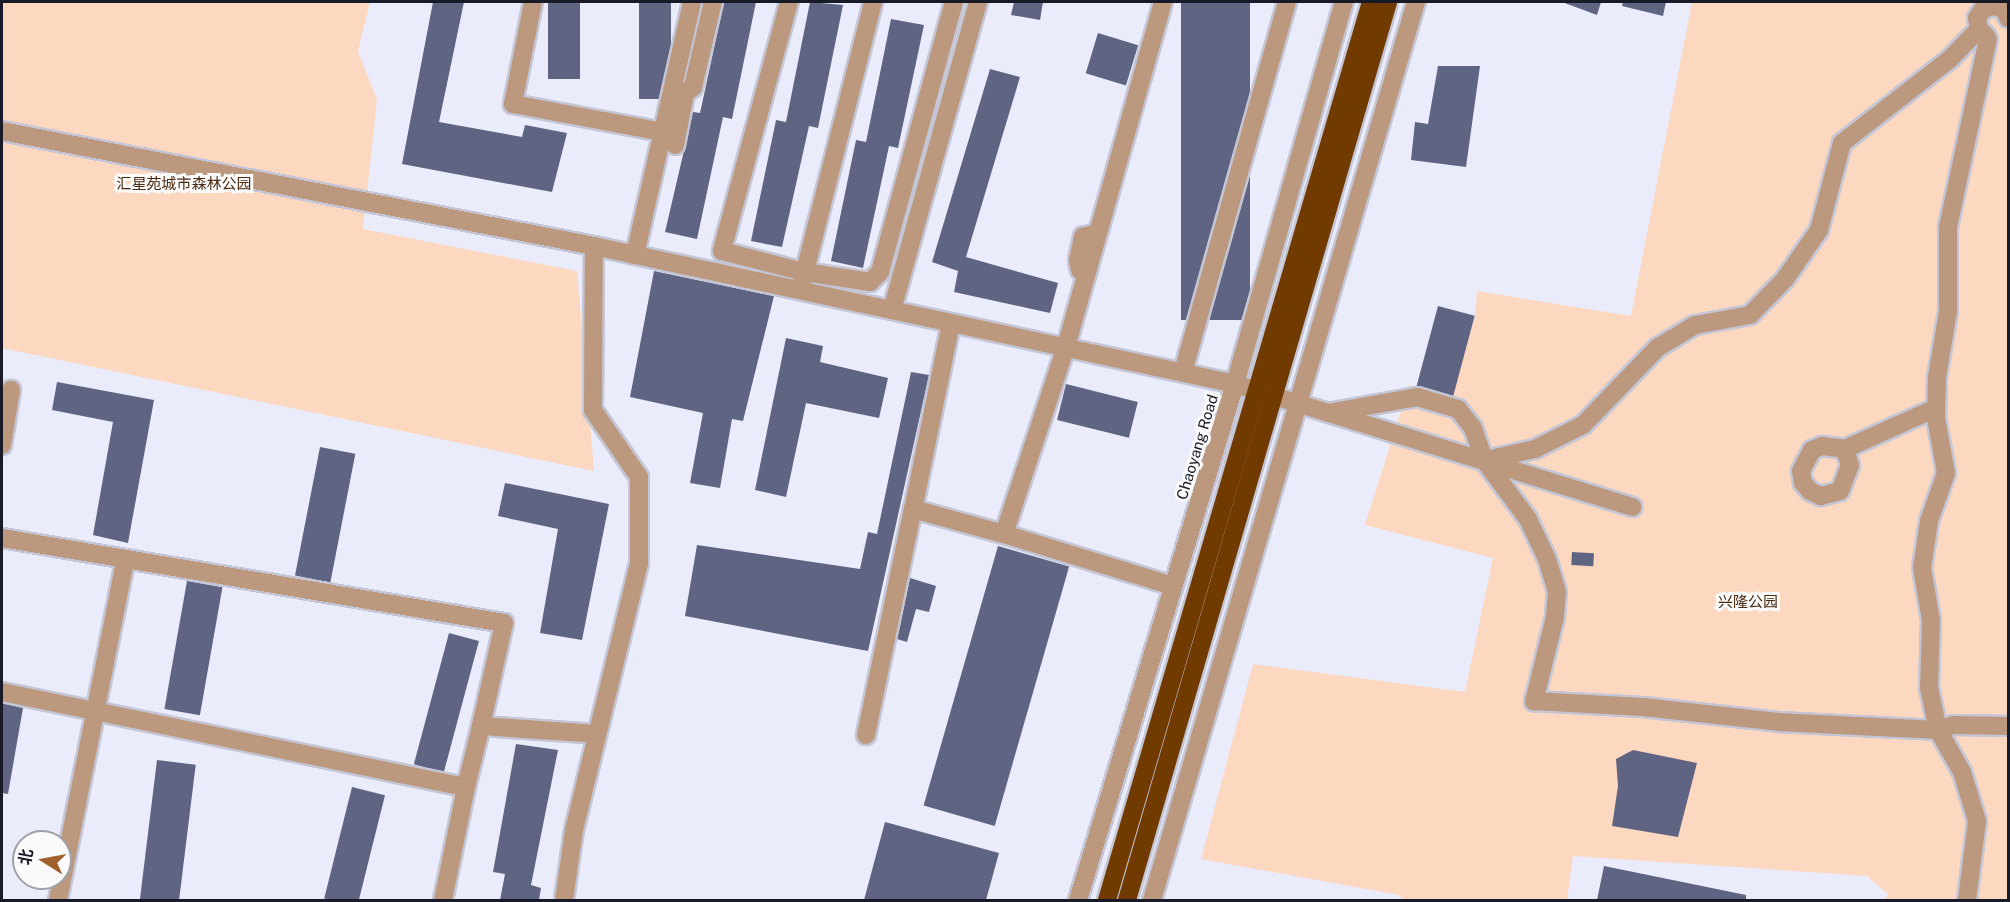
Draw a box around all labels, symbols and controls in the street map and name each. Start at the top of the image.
park label: 汇星苑城市森林公园 [117,175,251,193]
street label: Chaoyang Road [1172,392,1222,502]
park label: 兴隆公园 [1718,593,1778,611]
north arrow [12,830,72,890]
text: 北 [15,847,37,867]

